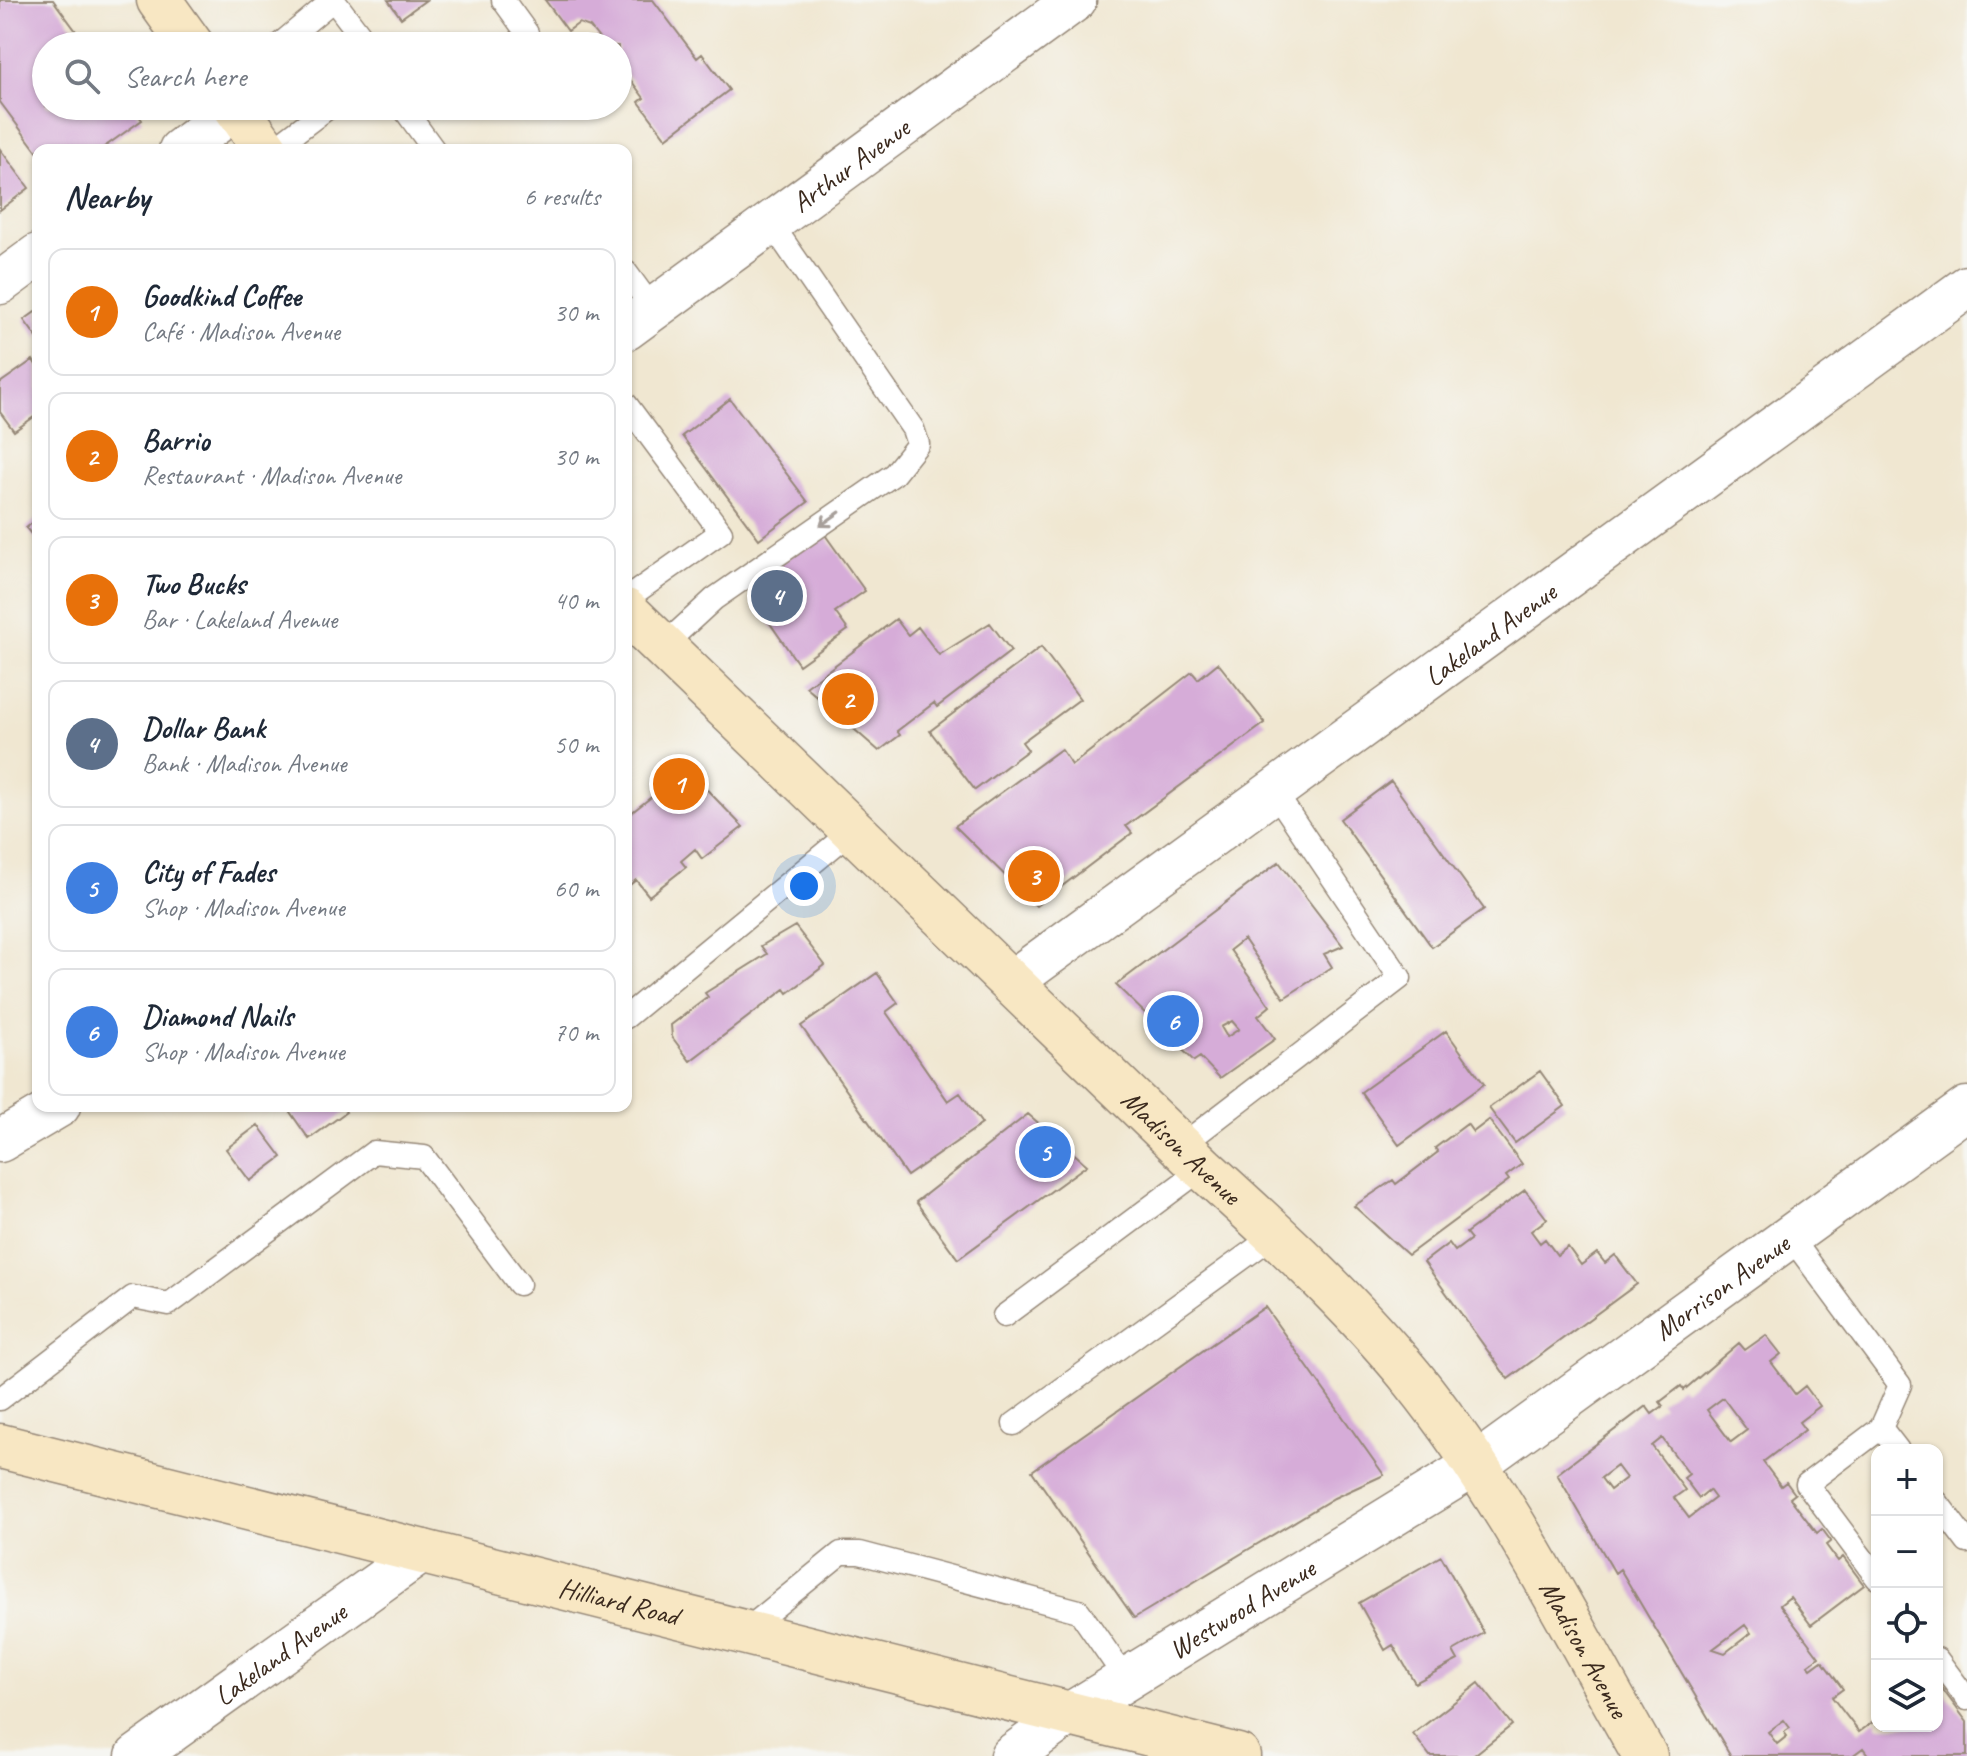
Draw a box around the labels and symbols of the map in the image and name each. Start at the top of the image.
street label: Arthur Avenue [784,109,918,219]
one-way arrow [819,511,841,527]
pin: 4 [751,566,803,626]
street label: Lakeland Avenue [1417,573,1564,694]
pin: 2 [822,669,874,729]
pin: 1 [653,754,705,814]
pin: 3 [1008,846,1060,906]
your location [784,866,824,906]
pin: 6 [1147,991,1199,1051]
street label: Madison Avenue [1115,1082,1250,1213]
pin: 5 [1019,1122,1071,1182]
street label: Morrison Avenue [1647,1224,1797,1347]
street label: Westwood Avenue [1162,1549,1323,1666]
street label: Hilliard Road [555,1569,686,1634]
street label: Madison Avenue [1532,1574,1638,1725]
street label: Lakeland Avenue [207,1593,355,1713]

